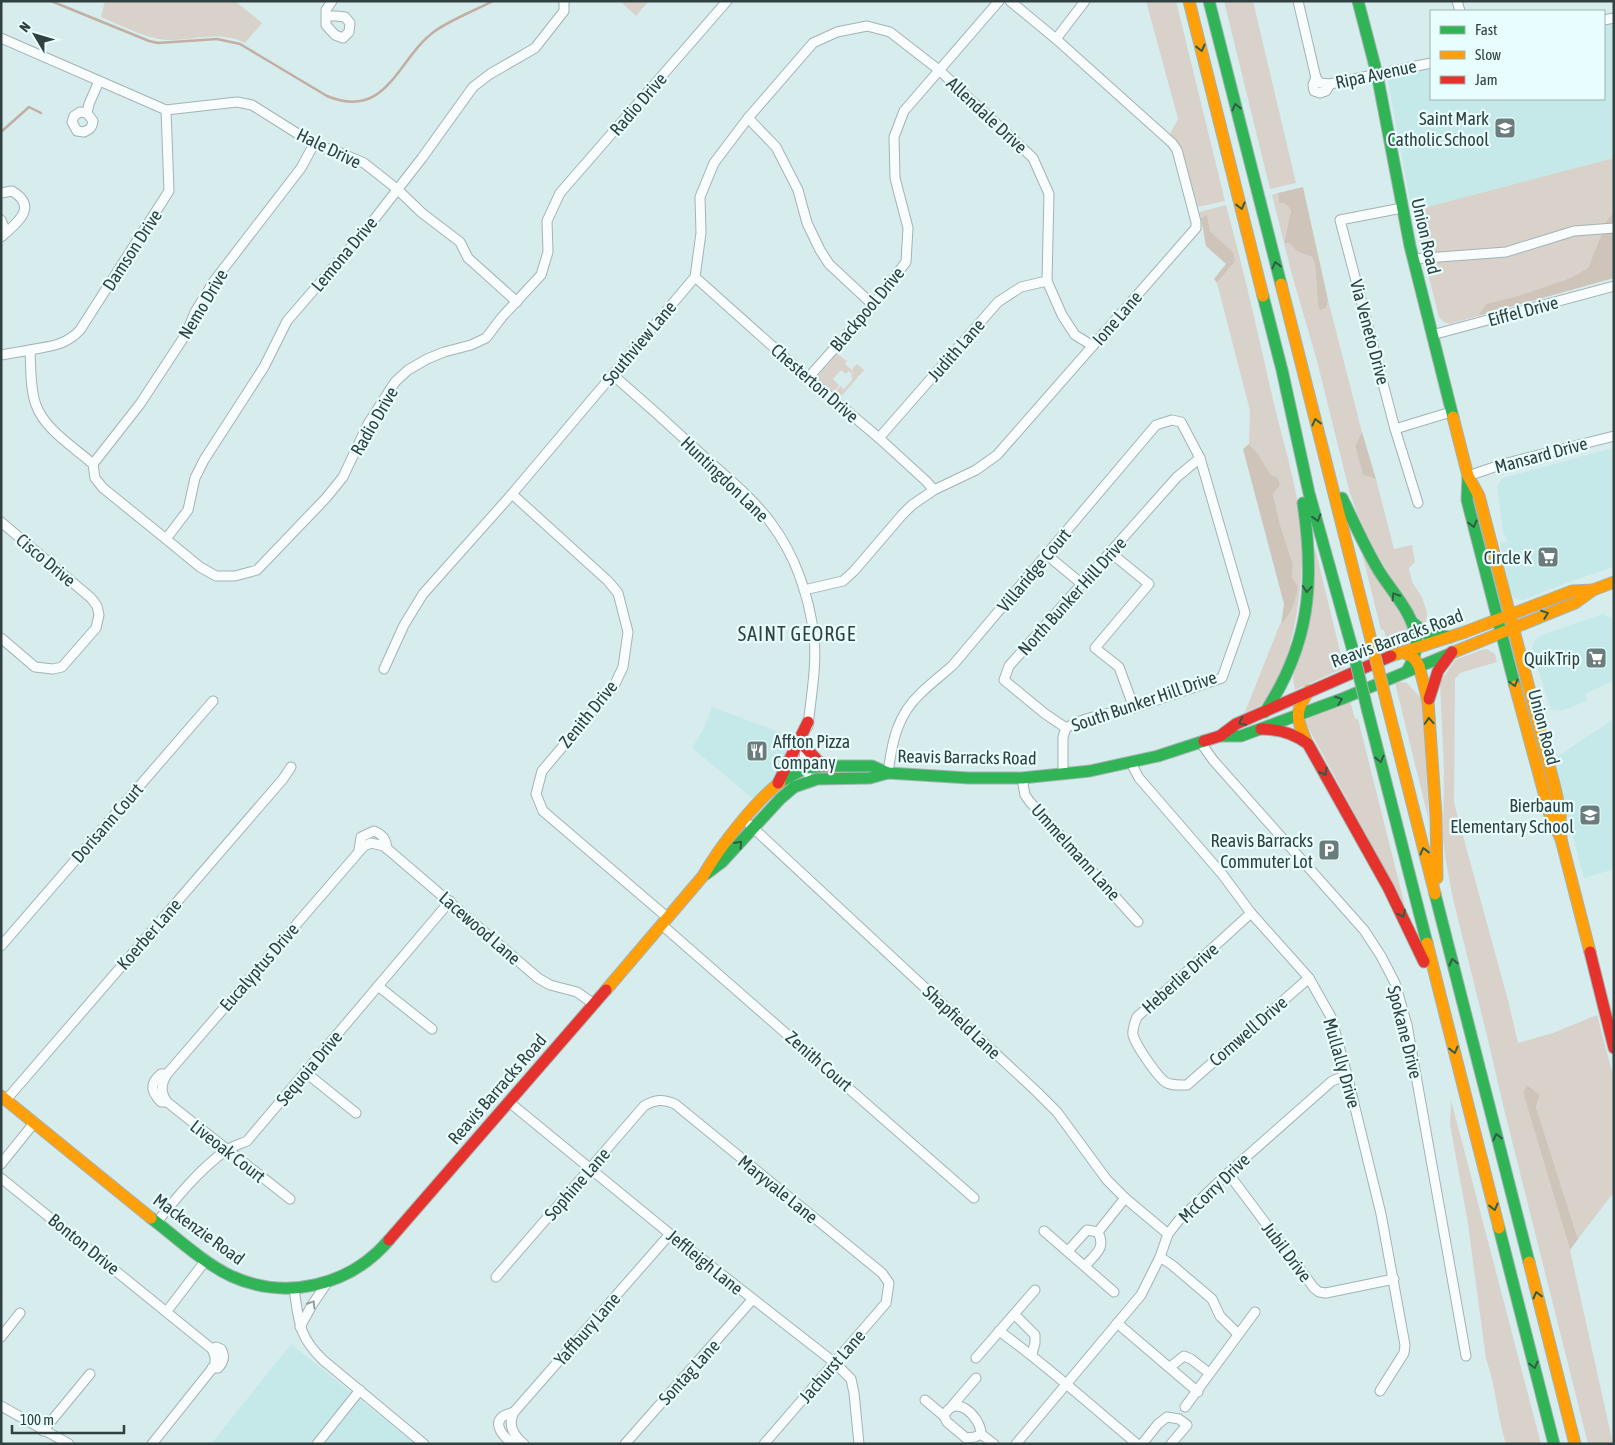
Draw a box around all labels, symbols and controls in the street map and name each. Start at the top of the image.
north arrow [10,10,60,60]
legend [1430,10,1605,100]
text: N [16,19,34,35]
text: Fast [1475,21,1497,38]
one-way arrow [1195,44,1206,53]
text: Slow [1475,46,1501,63]
street label: Ripa Avenue [1334,55,1418,93]
street label: Radio Drive [605,68,671,140]
text: Jam [1475,71,1498,88]
street label: Allendale Drive [942,72,1032,158]
one-way arrow [1231,103,1242,112]
place label: Saint Mark Catholic School [1387,108,1489,150]
school or university icon: Saint Mark Catholic School [1493,116,1517,140]
street label: Hale Drive [293,123,365,173]
street label: Union Road [1407,196,1445,276]
one-way arrow [1235,202,1245,210]
street label: Damson Drive [98,206,166,294]
street label: Lemona Drive [307,212,381,296]
one-way arrow [1271,260,1282,269]
street label: Blackpool Drive [826,262,908,356]
street label: Nemo Drive [174,265,232,343]
street label: Via Veneto Drive [1346,277,1394,387]
street label: Ione Lane [1088,287,1146,349]
street label: Eiffel Drive [1486,292,1560,330]
street label: Southview Lane [598,297,680,389]
street label: Judith Lane [923,315,989,385]
street label: Chesterton Drive [767,339,863,427]
street label: Radio Drive [346,383,402,459]
one-way arrow [1311,418,1322,427]
street label: Huntingdon Lane [677,432,773,526]
street label: Mansard Drive [1492,433,1590,477]
one-way arrow [1311,513,1321,522]
one-way arrow [1467,519,1478,528]
street label: Villaridge Court [993,524,1075,616]
street label: Cisco Drive [12,529,80,591]
street label: North Bunker Hill Drive [1013,533,1131,659]
supermarket icon: Circle K [1536,545,1560,569]
place label: Circle K [1484,547,1532,568]
one-way arrow [1302,586,1313,594]
one-way arrow [1391,592,1401,601]
street label: Reavis Barracks Road [1328,604,1466,672]
one-way arrow [1540,610,1549,620]
district label: SAINT GEORGE [738,622,856,645]
supermarket icon: QuikTrip [1584,646,1608,670]
place label: QuikTrip [1524,648,1580,669]
street label: South Bunker Hill Drive [1069,666,1219,736]
street label: Zenith Drive [555,676,621,752]
one-way arrow [1508,678,1519,687]
street label: Union Road [1524,687,1564,767]
one-way arrow [1334,696,1343,706]
one-way arrow [1238,716,1247,726]
one-way arrow [1424,717,1435,725]
place label: Affton Pizza Company [773,731,850,773]
restaurant icon: Affton Pizza Company [745,739,769,763]
street label: Reavis Barracks Road [897,745,1037,769]
one-way arrow [1374,755,1385,764]
one-way arrow [1317,767,1327,776]
street label: Dorisann Court [67,779,147,867]
place label: Bierbaum Elementary School [1450,795,1574,837]
street label: Ummelmann Lane [1027,799,1125,905]
school or university icon: Bierbaum Elementary School [1578,803,1602,827]
place label: Reavis Barracks Commuter Lot [1211,830,1313,872]
parking icon: Reavis Barracks Commuter Lot [1317,838,1341,862]
one-way arrow [733,840,742,849]
one-way arrow [1420,847,1430,855]
street label: Lacewood Lane [435,887,525,969]
street label: Koerber Lane [112,894,186,974]
one-way arrow [1396,909,1406,918]
street label: Eucalyptus Drive [215,919,303,1015]
street label: Heberlie Drive [1138,938,1222,1018]
one-way arrow [1448,959,1458,967]
street label: Shapfield Lane [919,981,1005,1063]
street label: Spokane Drive [1383,983,1427,1081]
street label: Cornwell Drive [1205,991,1291,1071]
street label: Mullally Drive [1319,1015,1365,1111]
street label: Sequoia Drive [272,1026,346,1110]
street label: Zenith Court [782,1026,856,1096]
street label: Reavis Barracks Road [443,1030,551,1148]
one-way arrow [1448,1045,1459,1054]
street label: Liveoak Court [186,1115,270,1187]
one-way arrow [1492,1133,1503,1142]
street label: Sophine Lane [540,1144,614,1224]
street label: McCorry Drive [1174,1149,1254,1227]
street label: Maryvale Lane [734,1151,822,1227]
street label: Mackenzie Road [149,1189,249,1269]
one-way arrow [1488,1203,1498,1211]
street label: Bonton Drive [44,1209,124,1279]
street label: Jubil Drive [1258,1218,1316,1286]
street label: Jeffleigh Lane [663,1225,747,1299]
street label: Yaffbury Lane [550,1288,624,1370]
one-way arrow [1532,1291,1542,1299]
one-way arrow [306,1301,316,1310]
street label: Jachurst Lane [795,1325,869,1407]
street label: Sontag Lane [654,1335,724,1409]
one-way arrow [1528,1360,1538,1368]
scale bar [12,1402,125,1434]
text: 100 m [20,1411,54,1428]

